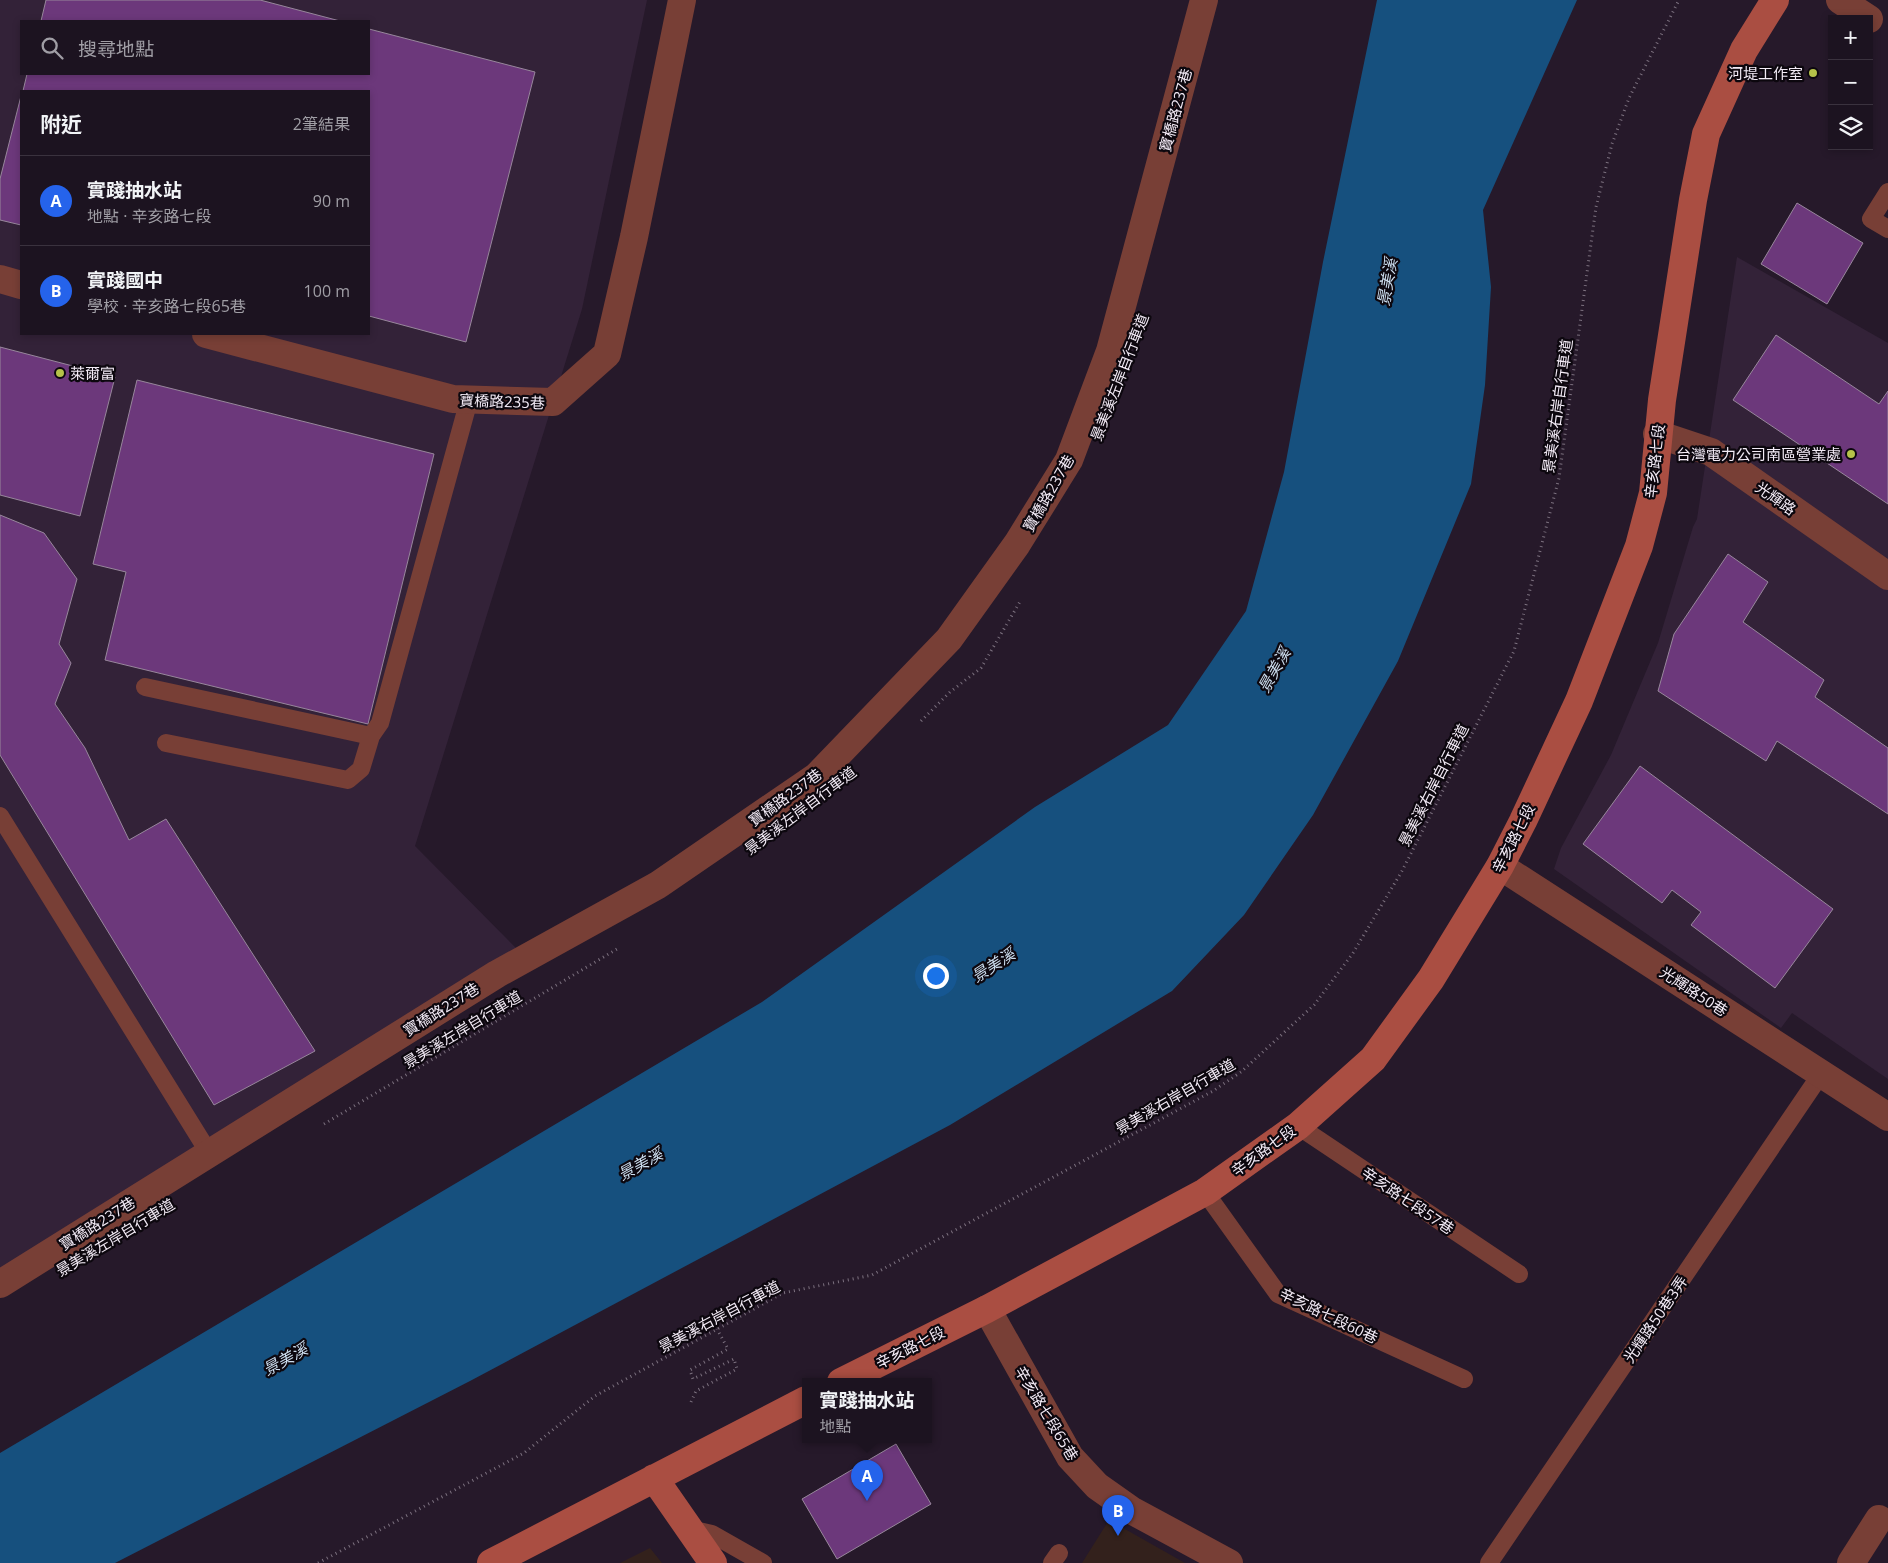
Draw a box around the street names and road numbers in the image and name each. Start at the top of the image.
street label: 寶橋路237巷 [1154,66,1196,154]
street label: 景美溪左岸自行車道 [1085,310,1153,444]
street label: 景美溪右岸自行車道 [1538,338,1576,474]
street label: 寶橋路235巷 [459,390,545,412]
street label: 辛亥路七段 [1640,423,1668,499]
street label: 寶橋路237巷 [1018,451,1078,535]
street label: 光輝路 [1752,477,1800,519]
street label: 景美溪右岸自行車道 [1393,720,1473,850]
street label: 景美溪左岸自行車道 [740,761,860,859]
street label: 寶橋路237巷 [744,764,826,830]
street label: 辛亥路七段 [1487,800,1539,876]
street label: 光輝路50巷 [1656,962,1732,1020]
street label: 寶橋路237巷 [399,978,483,1040]
street label: 景美溪左岸自行車道 [399,986,525,1072]
street label: 景美溪右岸自行車道 [1112,1054,1238,1138]
street label: 辛亥路七段 [1227,1120,1299,1180]
street label: 辛亥路七段57巷 [1358,1162,1458,1238]
street label: 寶橋路237巷 [55,1192,139,1254]
street label: 景美溪左岸自行車道 [52,1194,178,1280]
street label: 光輝路50巷3弄 [1619,1272,1691,1366]
street label: 景美溪右岸自行車道 [655,1275,783,1357]
street label: 辛亥路七段60巷 [1276,1283,1382,1347]
street label: 辛亥路七段 [872,1321,948,1373]
street label: 辛亥路七段65巷 [1011,1362,1083,1464]

